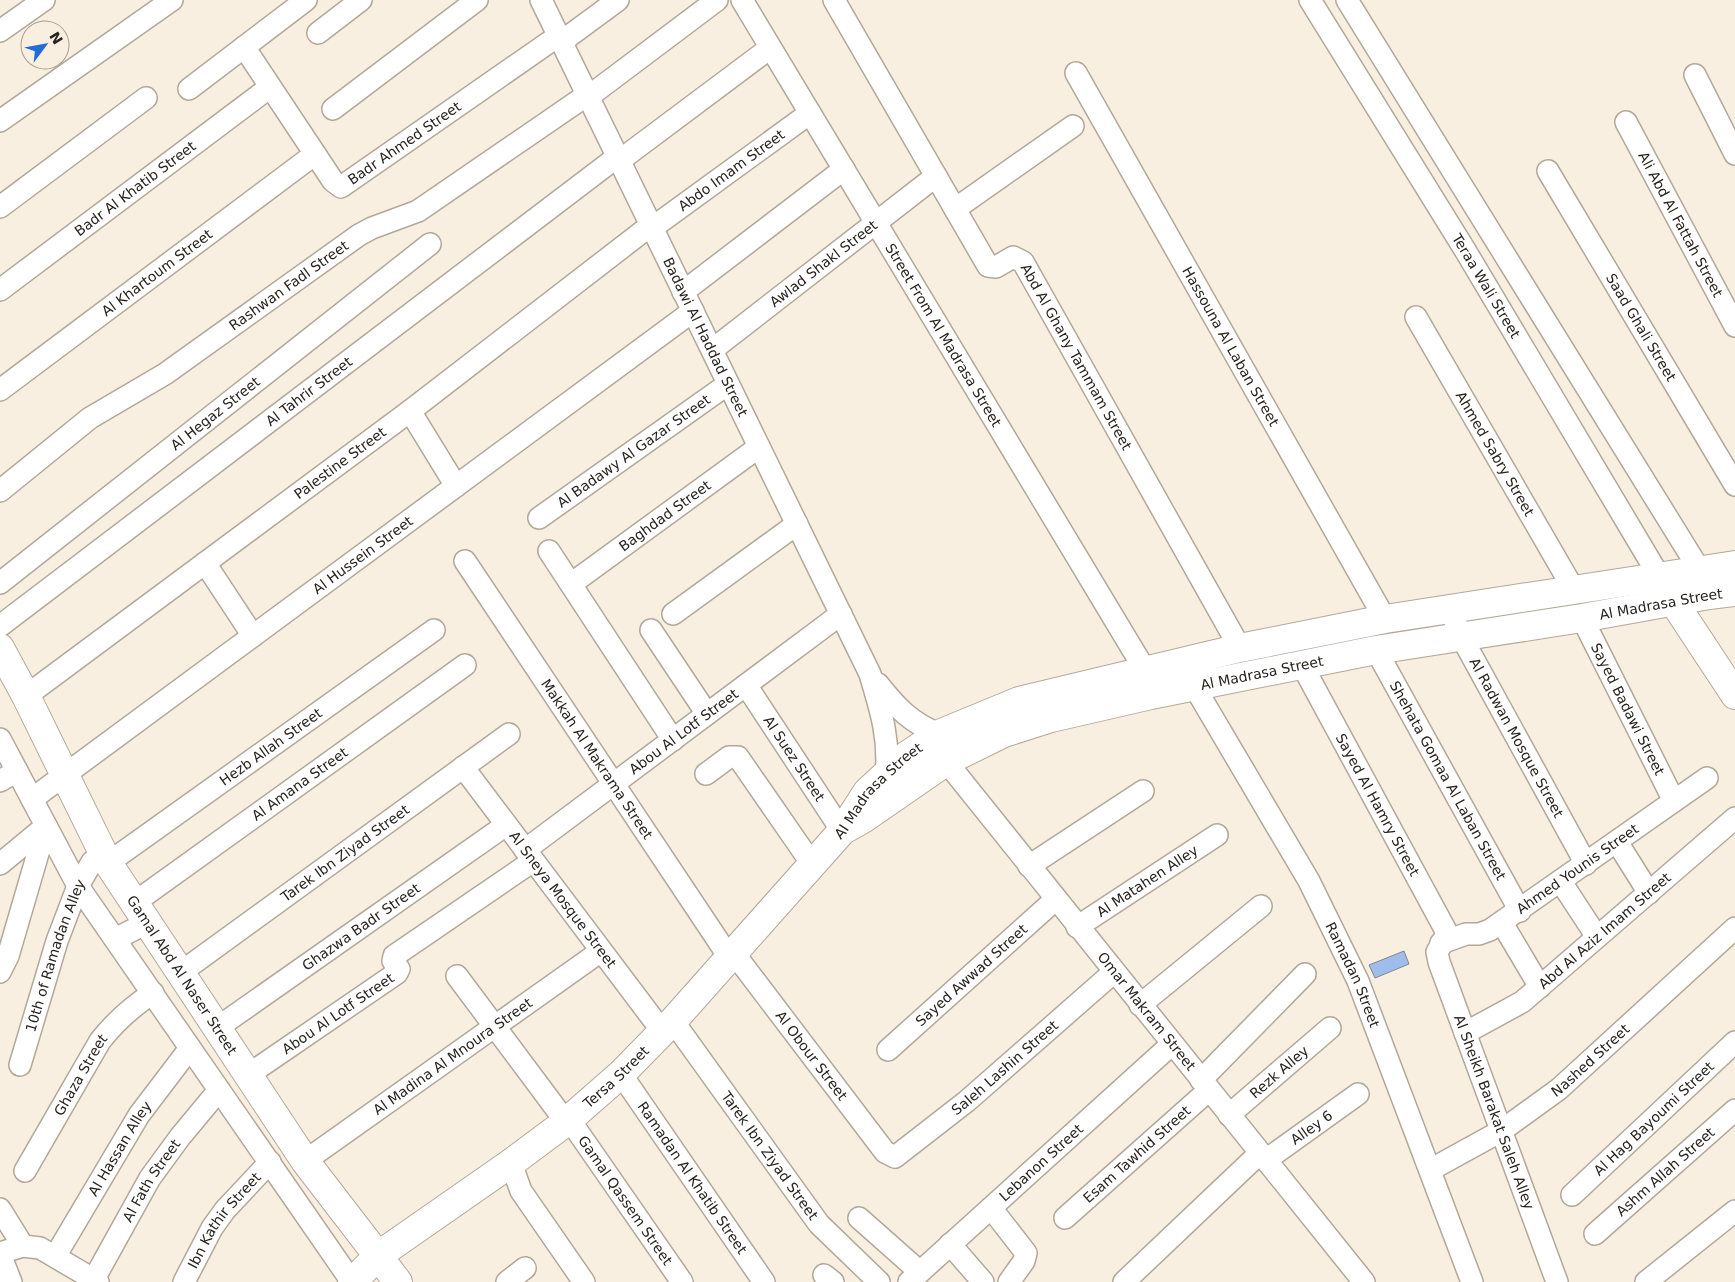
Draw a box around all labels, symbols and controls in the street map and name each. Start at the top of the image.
north arrow [20,20,70,70]
text: N [46,29,66,47]
street label: Badr Ahmed Street [345,98,464,188]
street label: Abdo Imam Street [675,126,788,214]
street label: Badr Al Khatib Street [71,138,199,239]
street label: Ali Abd Al Fattah Street [1635,149,1726,300]
street label: Awlad Shakl Street [766,216,881,310]
street label: Al Khartoum Street [98,226,216,319]
street label: Teraa Wali Street [1448,230,1524,341]
street label: Rashwan Fadl Street [226,237,352,333]
street label: Street From Al Madrasa Street [882,241,1005,430]
street label: Badawi Al Haddad Street [660,255,751,420]
street label: Abd Al Ghany Tammam Street [1018,261,1135,453]
street label: Hassouna Al Laban Street [1179,264,1282,429]
street label: Saad Ghali Street [1603,271,1680,385]
street label: Al Tahrir Street [263,353,356,429]
street label: Al Hegaz Street [167,373,263,453]
street label: Ahmed Sabry Street [1453,388,1538,519]
street label: Al Badawy Al Gazar Street [554,391,714,511]
street label: Palestine Street [291,423,389,502]
street label: Baghdad Street [616,477,714,554]
street label: Al Hussein Street [309,512,416,597]
street label: Al Madrasa Street [1598,585,1724,623]
street label: Sayed Badawi Street [1588,640,1668,778]
street label: Al Madrasa Street [1199,653,1325,693]
street label: Al Radwan Mosque Street [1466,655,1567,821]
street label: Makkah Al Makrama Street [538,676,656,842]
street label: Shehata Gomaa Al Laban Street [1387,678,1510,883]
street label: Abou Al Lotf Street [626,685,742,777]
street label: Hezb Allah Street [217,705,325,789]
street label: Al Suez Street [761,713,828,805]
street label: Sayed Al Hamry Street [1333,731,1423,879]
street label: Al Madrasa Street [831,739,926,842]
street label: Al Amana Street [249,744,351,824]
street label: Tarek Ibn Ziyad Street [277,801,413,905]
street label: Ahmed Younis Street [1513,820,1642,917]
street label: Al Sneya Mosque Street [506,828,620,971]
street label: Al Matahen Alley [1094,842,1201,920]
street label: Abd Al Aziz Imam Street [1535,869,1674,992]
street label: 10th of Ramadan Alley [22,876,88,1034]
street label: Ghazwa Badr Street [299,880,423,974]
street label: Gamal Abd Al Naser Street [124,892,241,1058]
street label: Ramadan Street [1322,919,1383,1030]
street label: Sayed Awwad Street [912,921,1031,1029]
street label: Omar Makram Street [1094,949,1199,1074]
street label: Abou Al Lotf Street [279,969,397,1057]
street label: Al Madina Al Mnoura Street [370,994,536,1118]
street label: Al Obour Street [773,1008,851,1104]
street label: Al Sheikh Barakat Saleh Alley [1451,1013,1538,1212]
street label: Saleh Lashin Street [948,1017,1062,1118]
street label: Nashed Street [1548,1020,1633,1100]
street label: Ghaza Street [51,1030,111,1118]
street label: Tersa Street [579,1042,652,1112]
street label: Rezk Alley [1247,1042,1311,1101]
street label: Al Hag Bayoumi Street [1590,1058,1717,1179]
street label: Tarek Ibn Ziyad Street [718,1088,822,1223]
street label: Al Hassan Alley [85,1098,155,1199]
street label: Ramadan Al Khatib Street [635,1099,751,1257]
street label: Esam Tawhid Street [1080,1102,1194,1206]
street label: Alley 6 [1287,1107,1336,1148]
street label: Lebanon Street [996,1120,1086,1204]
street label: Ashm Allah Street [1613,1124,1718,1219]
street label: Gamal Qassem Street [575,1133,676,1268]
street label: Al Fath Street [119,1136,184,1225]
street label: Ibn Kathir Street [185,1169,264,1271]

